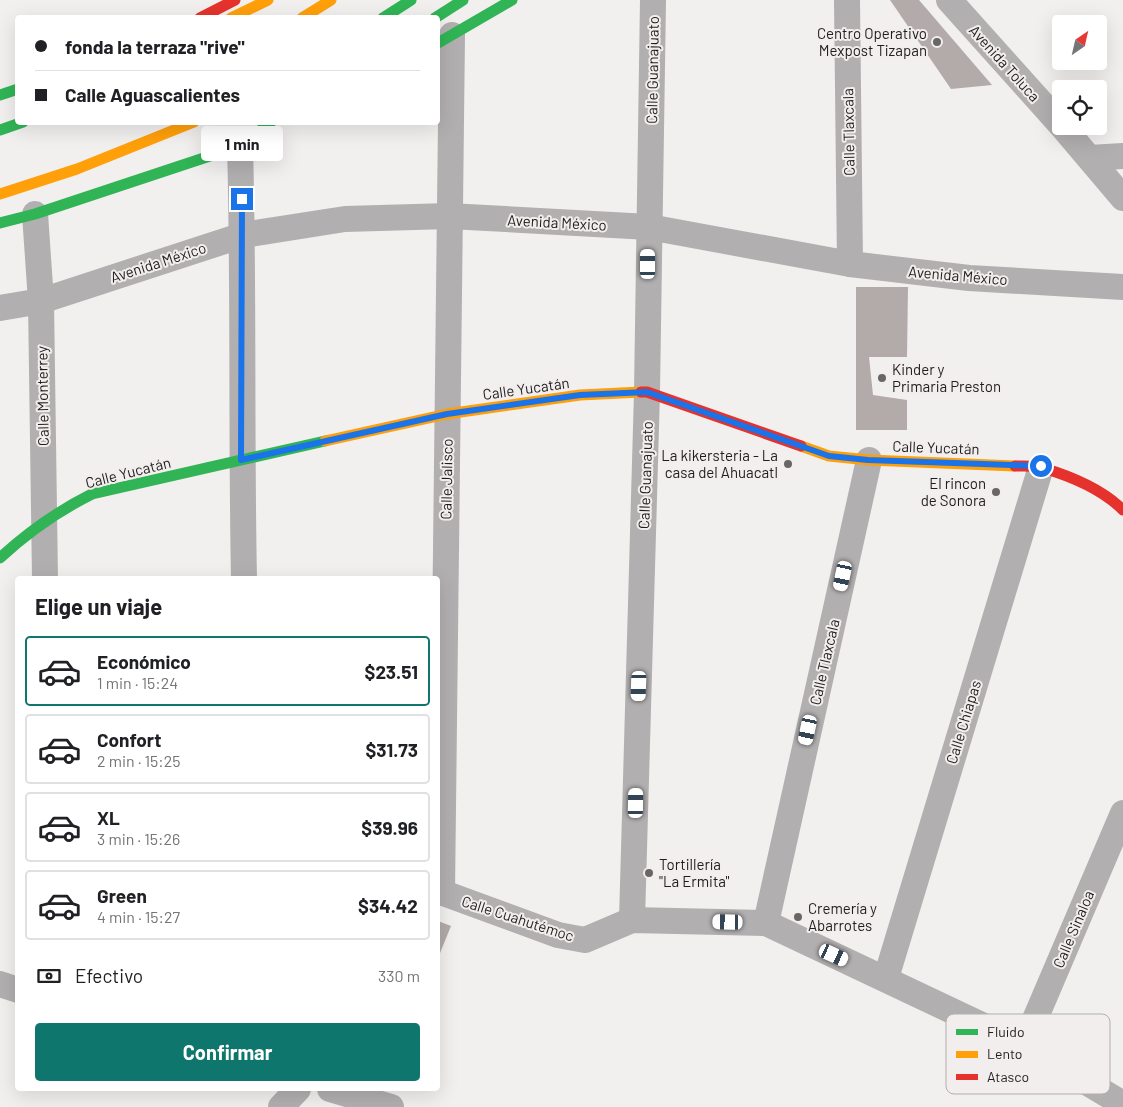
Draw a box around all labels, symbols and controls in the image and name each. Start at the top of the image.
north arrow [1052,15,1108,70]
map controls [1052,15,1107,135]
street label: Calle Guanajuato [642,16,662,124]
street label: Avenida Toluca [966,21,1044,105]
place label: Centro Operativo Mexpost Tizapan [817,24,927,59]
text: fonda la terraza "rive" [65,35,245,58]
marker: Centro Operativo Mexpost Tizapan [931,36,943,48]
button: locate [1052,80,1107,135]
text: Calle Aguascalientes [65,83,240,106]
street label: Calle Tlaxcala [838,88,858,176]
callout: 1 min [201,126,283,162]
text: 1 min [224,134,260,153]
route end [231,188,253,210]
street label: Avenida México [507,210,607,234]
street label: Avenida México [108,238,208,286]
car [640,249,655,279]
street label: Avenida México [908,262,1008,288]
street label: Calle Monterrey [32,346,52,446]
place label: Kinder y Primaria Preston [892,360,1001,395]
marker: Kinder y Primaria Preston [876,372,888,384]
street label: Calle Yucatán [482,373,570,403]
street label: Calle Guanajuato [634,421,656,529]
street label: Calle Yucatán [892,436,980,458]
street label: Calle Jalisco [436,438,456,520]
place label: La kikersteria - La casa del Ahuacatl [661,446,778,481]
street label: Calle Yucatán [83,453,173,491]
route start [1030,455,1052,477]
marker: La kikersteria - La casa del Ahuacatl [782,458,794,470]
place label: El rincon de Sonora [921,474,986,509]
marker: El rincon de Sonora [990,486,1002,498]
car [832,560,853,592]
text: Elige un viaje [35,593,162,619]
street label: Calle Tlaxcala [805,617,843,707]
icon: car [37,649,82,694]
text: Económico [97,650,191,673]
text: $23.51 [365,660,418,683]
car [630,671,647,701]
text: 1 min · 15:24 [97,673,178,692]
street label: Calle Chiapas [942,678,984,766]
car [797,714,818,746]
icon: car [37,727,82,772]
text: Confort [97,728,161,751]
text: $31.73 [365,738,418,761]
text: 2 min · 15:25 [97,751,181,770]
car [628,788,643,818]
icon: car [37,805,82,850]
text: XL [97,806,120,829]
text: $39.96 [361,816,418,839]
text: 3 min · 15:26 [97,829,180,848]
place label: Tortillería "La Ermita" [659,855,730,890]
marker: Tortillería "La Ermita" [643,867,655,879]
icon: car [37,883,82,928]
text: Green [97,884,147,907]
street label: Calle Sinaloa [1049,888,1097,970]
street label: Calle Cuahutémoc [460,891,577,945]
text: $34.42 [358,894,418,917]
place label: Cremería y Abarrotes [808,899,877,934]
text: 4 min · 15:27 [97,907,180,926]
marker: Cremería y Abarrotes [792,911,804,923]
car [712,914,743,930]
car [817,942,850,968]
icon: cash [35,962,63,990]
text: Efectivo [75,964,143,987]
text: 330 m [378,966,420,985]
legend [946,1014,1110,1094]
button: Confirmar [35,1023,420,1081]
text: Fluido [987,1023,1025,1040]
text: Lento [987,1045,1022,1062]
text: Atasco [987,1068,1029,1085]

